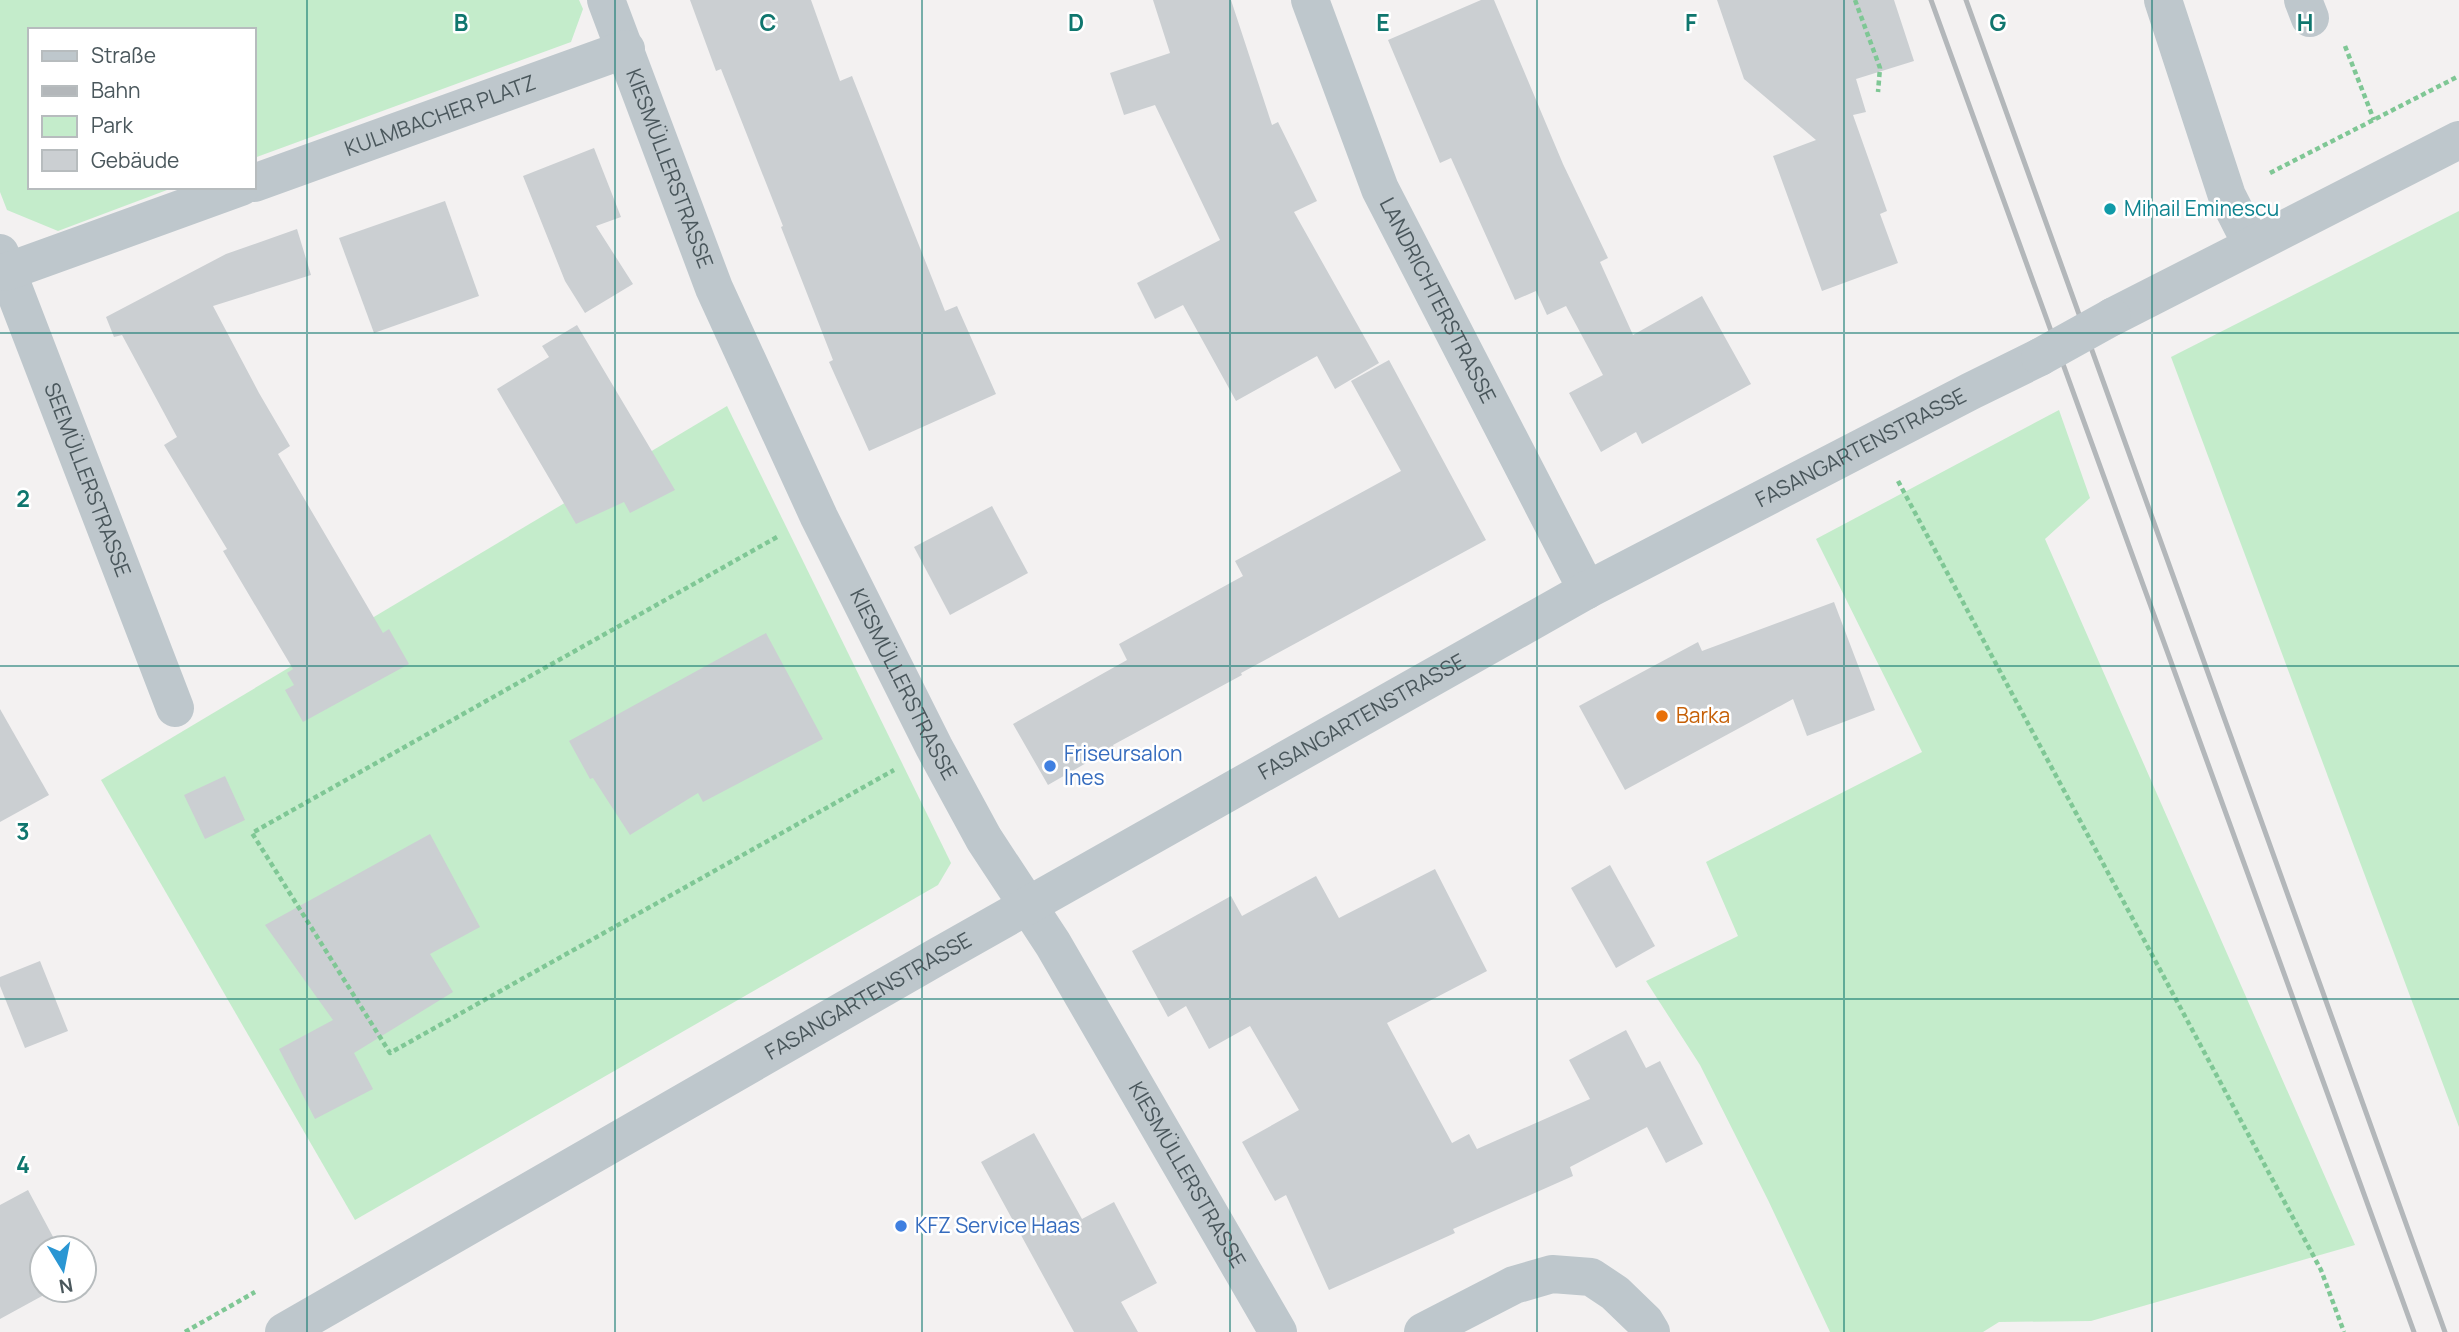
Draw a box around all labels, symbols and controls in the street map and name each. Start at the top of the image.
text: B [454,6,468,38]
text: C [760,6,777,38]
text: D [1068,6,1084,38]
text: E [1376,6,1390,38]
text: F [1685,6,1697,38]
text: G [1990,6,2007,38]
text: H [2297,6,2313,38]
legend [28,28,256,189]
text: Straße [91,41,156,69]
street label: KIESMÜLLERSTRASSE [620,65,720,272]
street label: KULMBACHER PLATZ [341,68,539,162]
text: Bahn [91,76,141,104]
text: Park [91,111,133,139]
text: Gebäude [91,146,179,174]
street label: LANDRICHTERSTRASSE [1374,192,1503,408]
place label: Mihail Eminescu [2124,194,2279,222]
marker: Mihail Eminescu [2102,201,2118,217]
street label: SEEMÜLLERSTRASSE [38,378,138,581]
street label: FASANGARTENSTRASSE [1750,381,1971,513]
text: 2 [16,482,30,514]
street label: KIESMÜLLERSTRASSE [844,584,964,785]
street label: FASANGARTENSTRASSE [1253,647,1470,786]
place label: Barka [1676,701,1730,729]
marker: Barka [1654,708,1670,724]
place label: Friseursalon Ines [1064,739,1182,791]
marker: Friseursalon Ines [1042,758,1058,774]
text: 3 [16,815,30,847]
street label: FASANGARTENSTRASSE [760,925,976,1066]
street label: KIESMÜLLERSTRASSE [1123,1076,1253,1273]
text: 4 [16,1148,30,1180]
place label: KFZ Service Haas [915,1211,1080,1239]
marker: KFZ Service Haas [893,1218,909,1234]
north arrow [28,1234,98,1304]
text: N [57,1272,75,1300]

